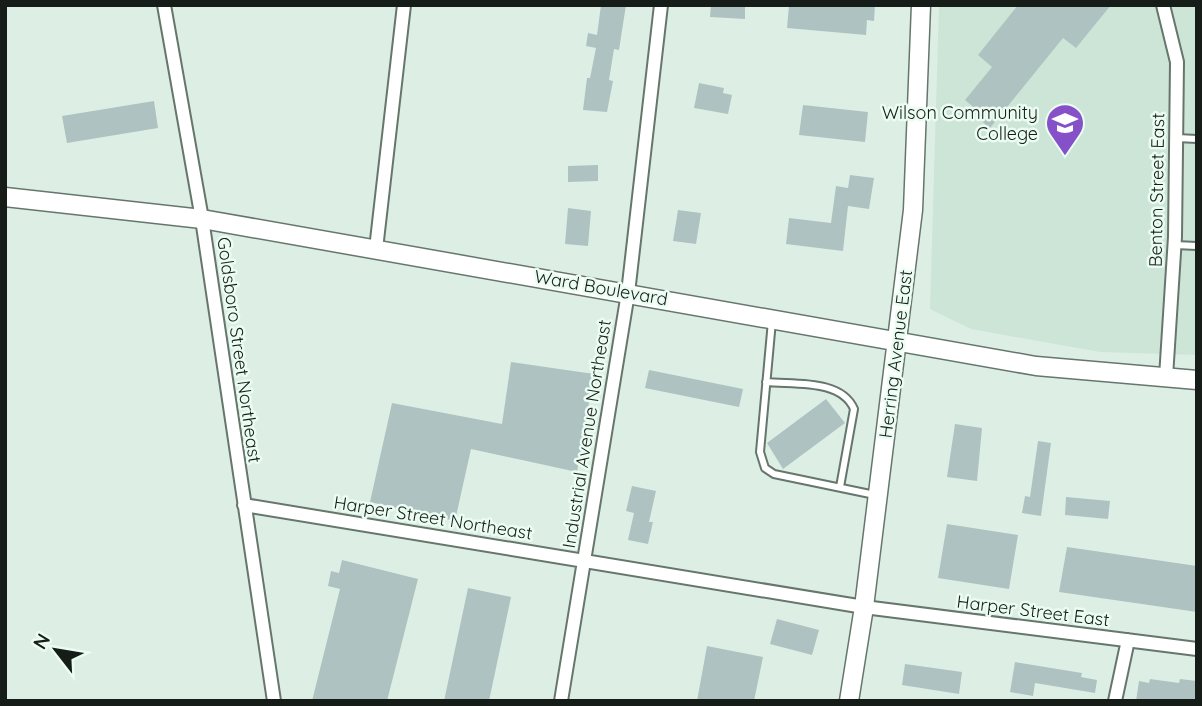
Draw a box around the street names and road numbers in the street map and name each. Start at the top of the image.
street label: Benton Street East [1144,113,1169,267]
street label: Goldsboro Street Northeast [212,236,267,464]
street label: Ward Boulevard [533,264,670,311]
street label: Herring Avenue East [874,268,917,439]
street label: Industrial Avenue Northeast [557,318,616,550]
street label: Harper Street Northeast [332,490,534,545]
street label: Harper Street East [955,590,1111,631]

